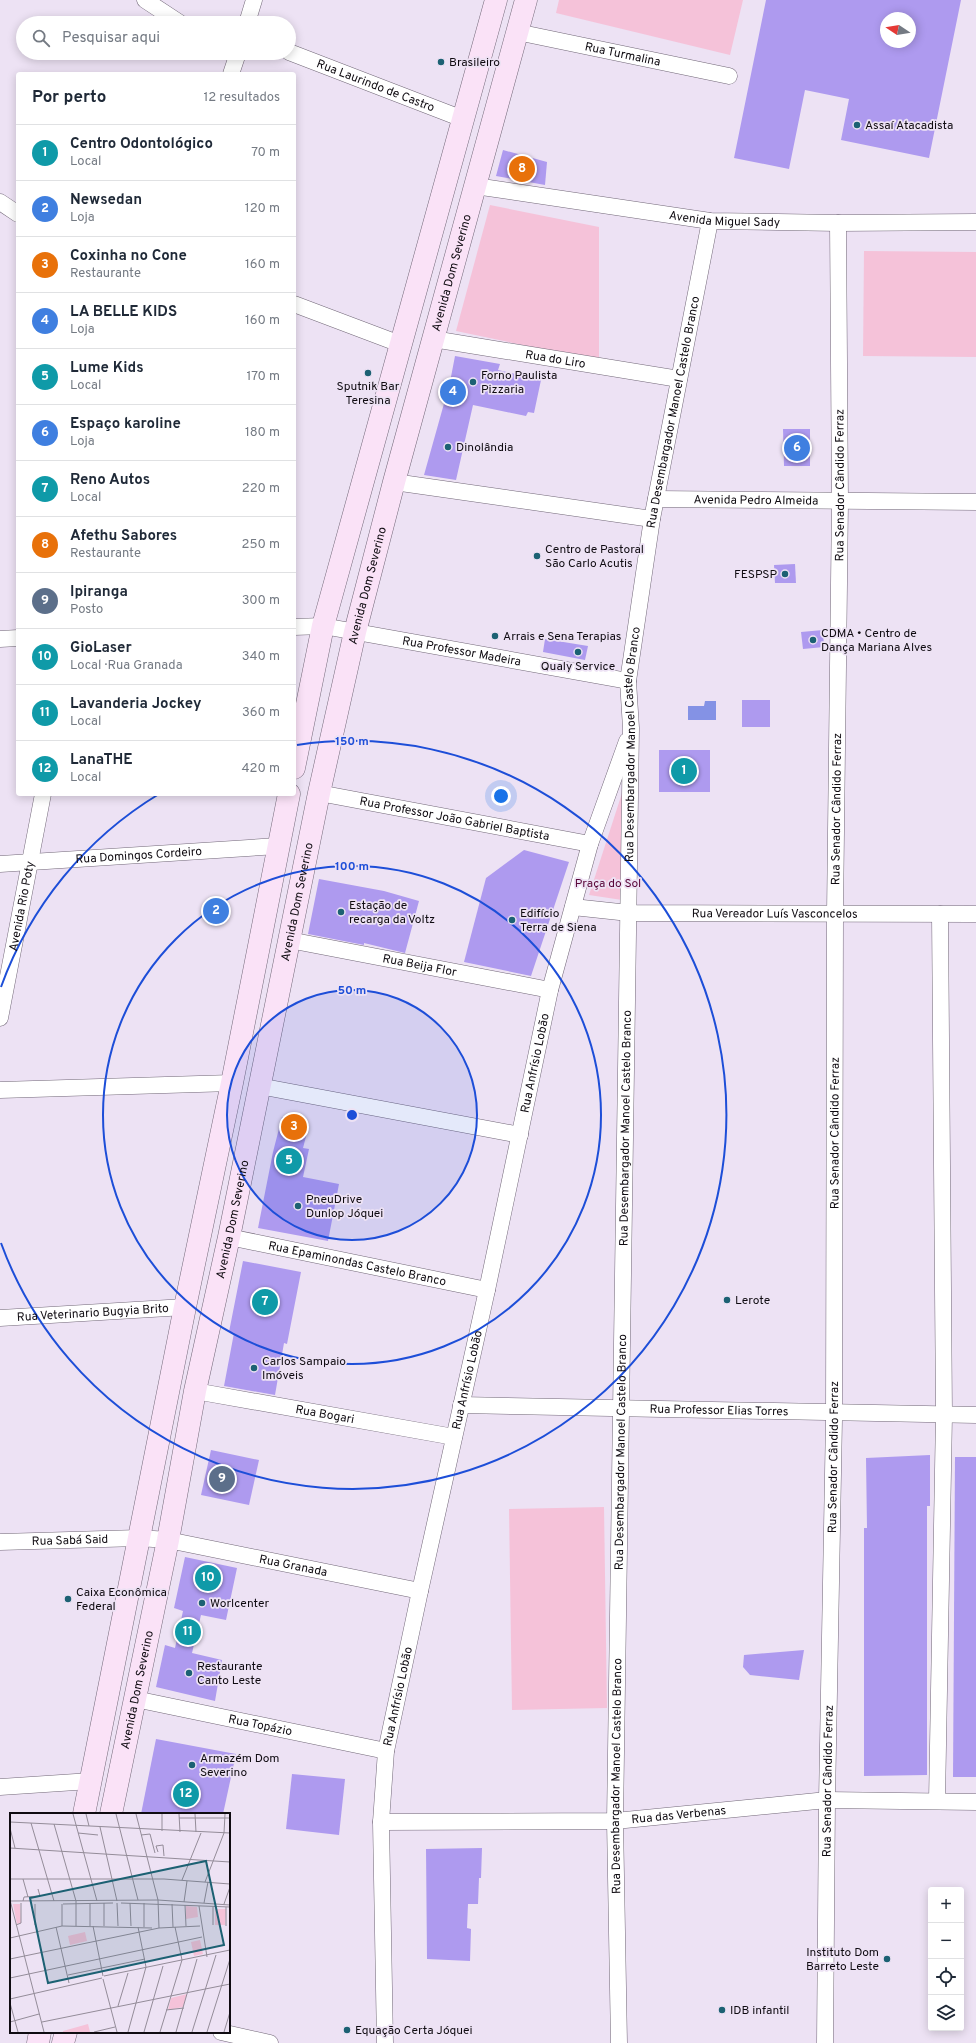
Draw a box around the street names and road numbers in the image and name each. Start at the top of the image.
street label: Rua Turmalina [583,39,662,71]
street label: Rua Laurindo de Castro [314,56,437,116]
street label: Avenida Miguel Sady [668,208,780,231]
street label: Avenida Dom Severino [429,212,476,333]
street label: Rua Desembargador Manoel Castelo Branco [644,294,704,529]
street label: Rua do Liro [524,347,587,373]
street label: Rua Senador Cândido Ferraz [832,409,849,561]
street label: Avenida Pedro Almeida [694,492,818,510]
street label: Avenida Dom Severino [345,525,391,646]
street label: Rua Desembargador Manoel Castelo Branco [621,625,645,862]
street label: Rua Professor Madeira [401,633,522,671]
street label: Rua Senador Cândido Ferraz [828,733,846,885]
street label: Rua Professor João Gabriel Baptista [358,794,551,845]
street label: Avenida Dom Severino [278,841,318,963]
street label: Rua Domingos Cordeiro [75,844,203,868]
street label: Avenida Rio Poty [6,860,39,953]
street label: Rua Vereador Luís Vasconcelos [692,906,858,923]
street label: Rua Beija Flor [381,951,458,981]
street label: Rua Desembargador Manoel Castelo Branco [616,1010,636,1246]
street label: Rua Anfrísio Lobão [517,1012,554,1115]
street label: Rua Senador Cândido Ferraz [827,1057,844,1209]
street label: Avenida Dom Severino [213,1158,253,1280]
street label: Rua Epaminondas Castelo Branco [267,1238,448,1290]
street label: Rua Veterinario Bugyia Brito [16,1301,170,1326]
street label: Rua Anfrísio Lobão [449,1329,487,1431]
street label: Rua Desembargador Manoel Castelo Branco [612,1334,631,1570]
street label: Rua Senador Cândido Ferraz [825,1381,843,1533]
street label: Rua Bogari [294,1402,356,1428]
street label: Rua Professor Elias Torres [649,1402,789,1420]
street label: Rua Sabá Said [32,1532,108,1550]
street label: Rua Granada [258,1552,329,1581]
street label: Avenida Dom Severino [118,1629,158,1751]
street label: Rua Anfrísio Lobão [380,1645,417,1748]
street label: Rua Desembargador Manoel Castelo Branco [608,1658,626,1894]
street label: Rua Senador Cândido Ferraz [820,1705,838,1857]
street label: Rua Topázio [227,1712,294,1740]
street label: Rua das Verbenas [631,1803,727,1828]

